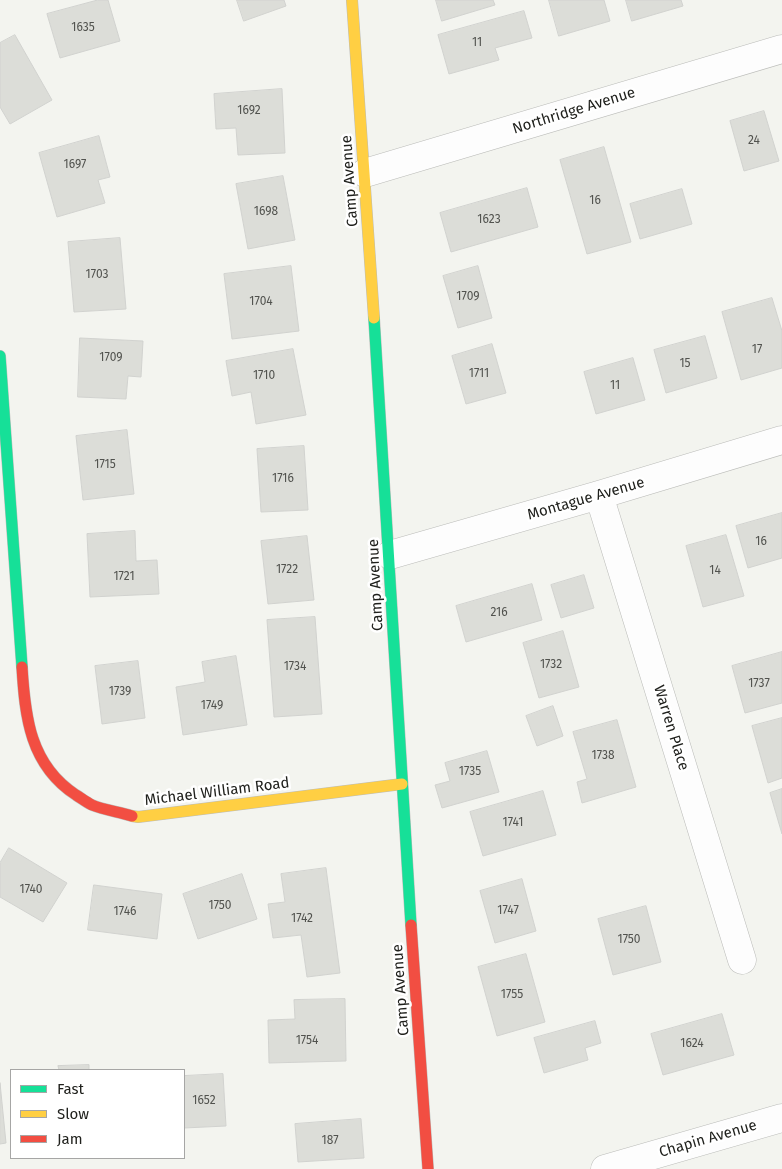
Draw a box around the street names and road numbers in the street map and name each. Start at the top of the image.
street label: Northridge Avenue [510,84,638,138]
street label: Camp Avenue [338,135,362,227]
street label: Montague Avenue [525,474,647,524]
street label: Camp Avenue [365,539,387,631]
street label: Warren Place [649,683,693,773]
street label: Michael William Road [144,774,290,810]
street label: Camp Avenue [389,944,413,1036]
street label: Chapin Avenue [657,1116,759,1162]

